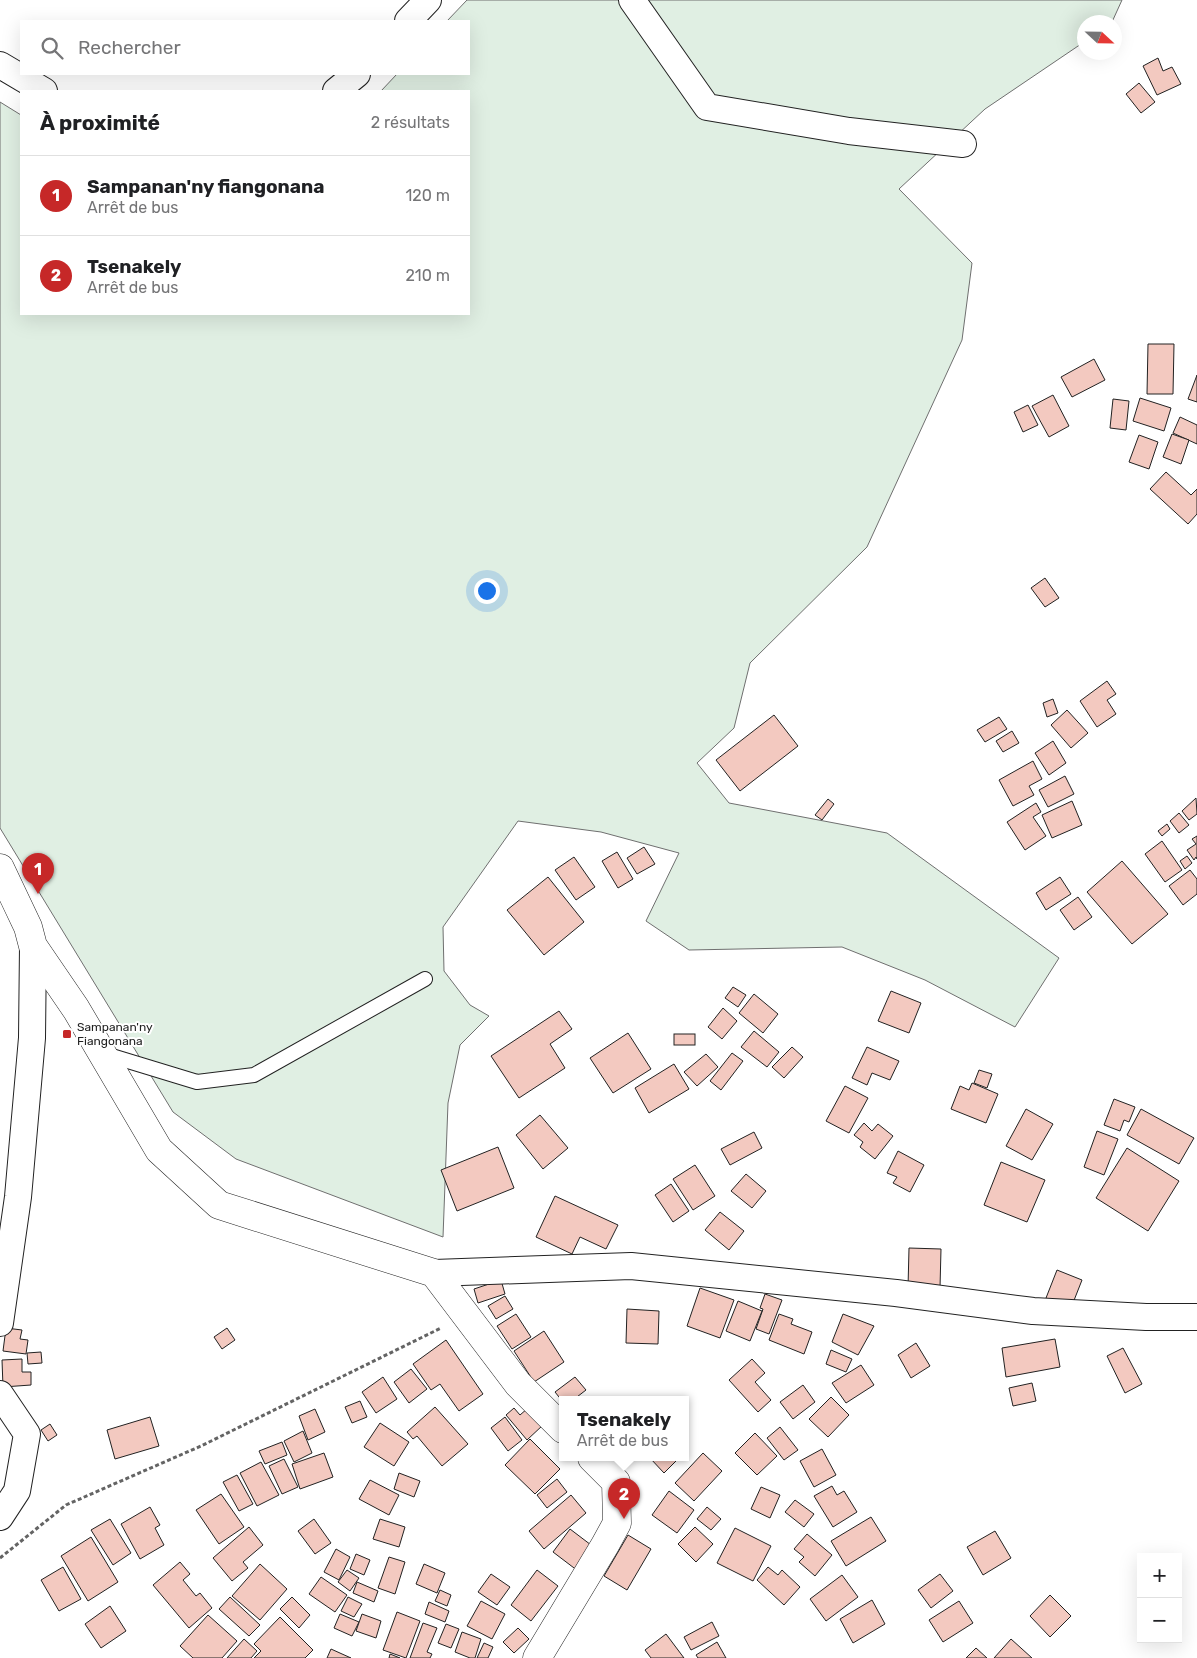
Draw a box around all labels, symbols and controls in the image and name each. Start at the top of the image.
north arrow [1077,15,1122,60]
search box [20,20,470,75]
icon: search [38,34,66,62]
text: Rechercher [78,36,181,59]
text: À proximité [40,110,160,135]
text: 2 résultats [371,113,450,132]
text: Sampanan'ny fiangonana [87,175,324,198]
text: 1 [52,186,60,205]
text: 120 m [405,186,450,205]
text: Arrêt de bus [87,198,179,217]
text: Tsenakely [87,255,181,278]
text: 2 [51,266,61,285]
text: 210 m [405,266,450,285]
text: Arrêt de bus [87,278,179,297]
your location [474,578,500,604]
pin: 1 [22,853,54,894]
place label: Sampanan'ny Fiangonana [77,1020,153,1048]
marker: Sampanan'ny Fiangonana [61,1028,73,1040]
popup [559,1396,689,1461]
text: Tsenakely [577,1408,671,1431]
text: Arrêt de bus [577,1431,668,1450]
pin: 2 [608,1478,640,1519]
map controls [1137,1553,1182,1643]
button: + [1137,1553,1182,1598]
button: − [1137,1598,1182,1643]

